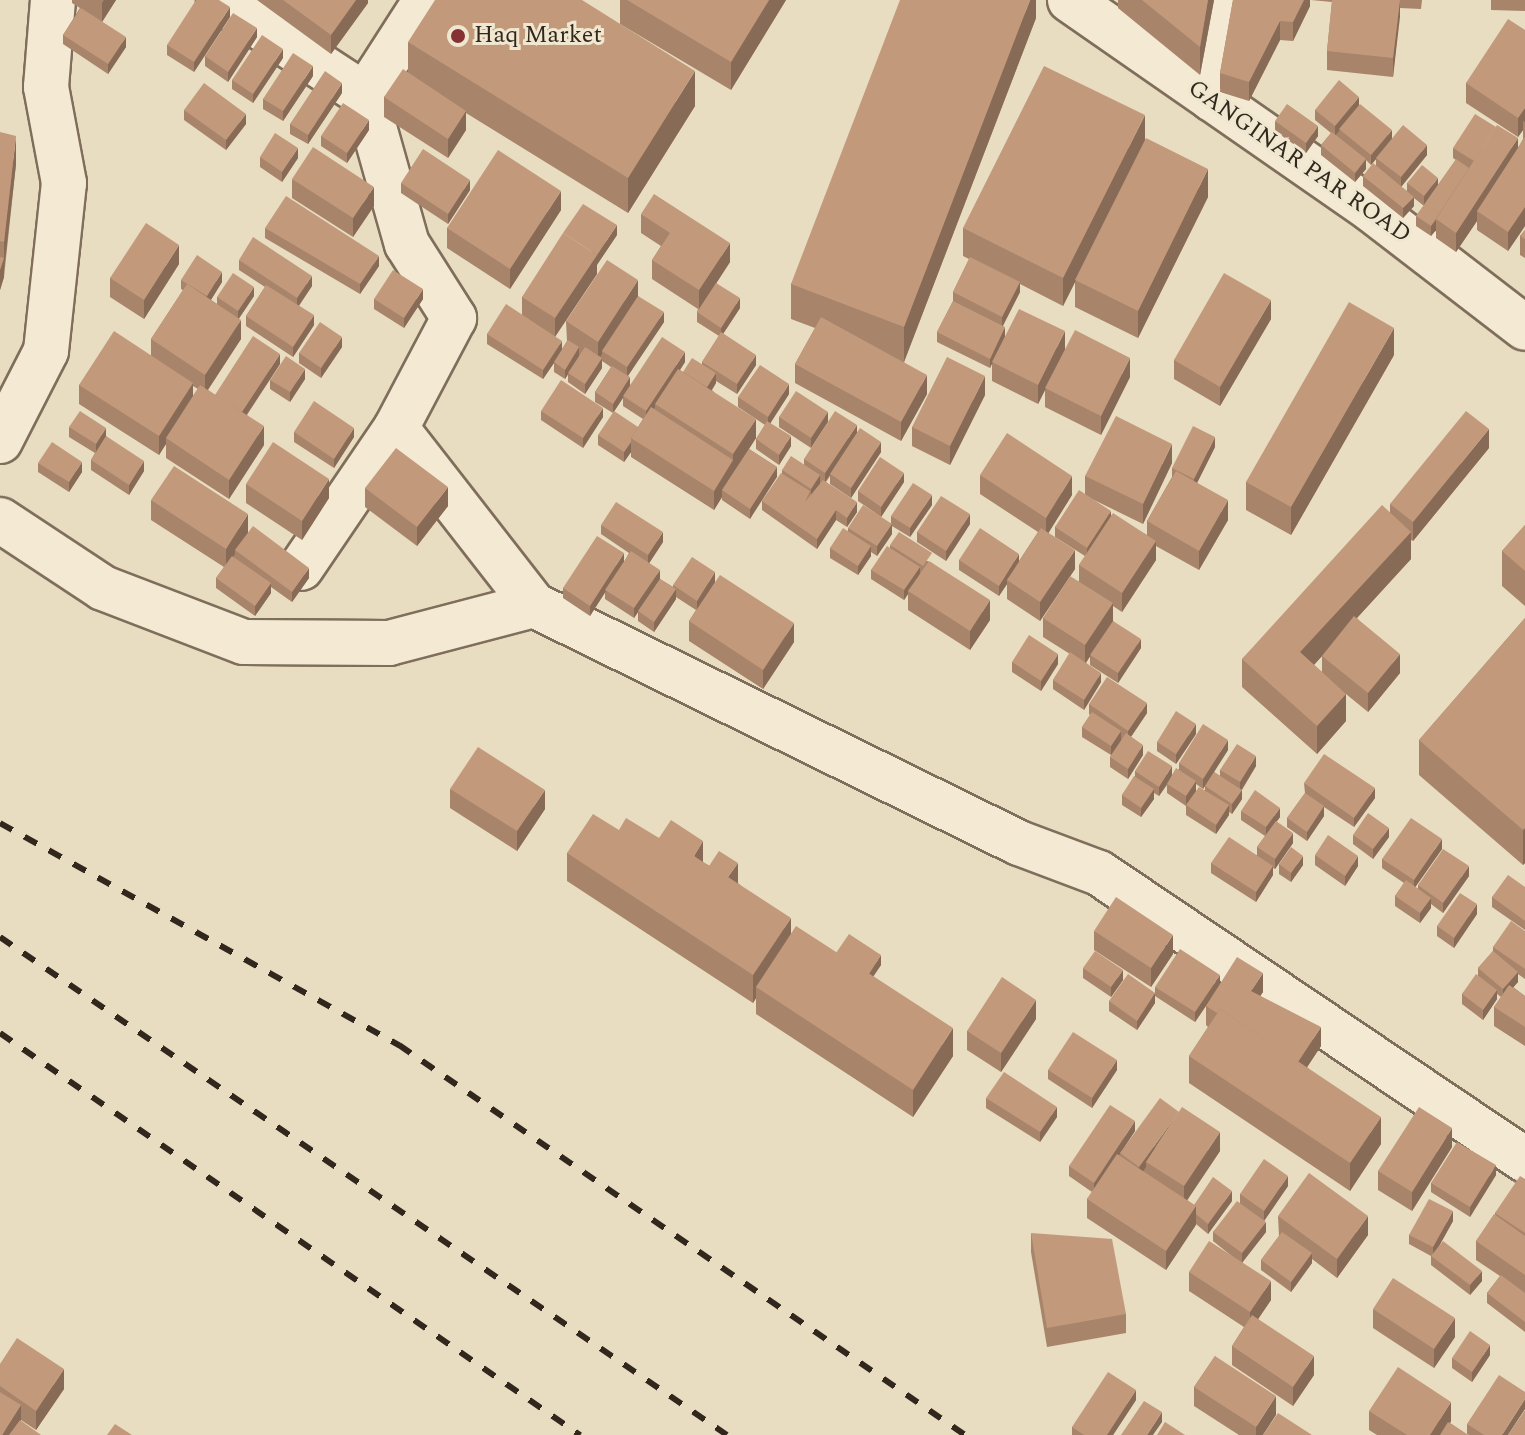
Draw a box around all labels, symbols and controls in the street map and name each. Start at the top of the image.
place label: Haq Market [474,22,602,50]
marker: Haq Market [449,27,467,45]
street label: GANGINAR PAR ROAD [1182,74,1416,250]

